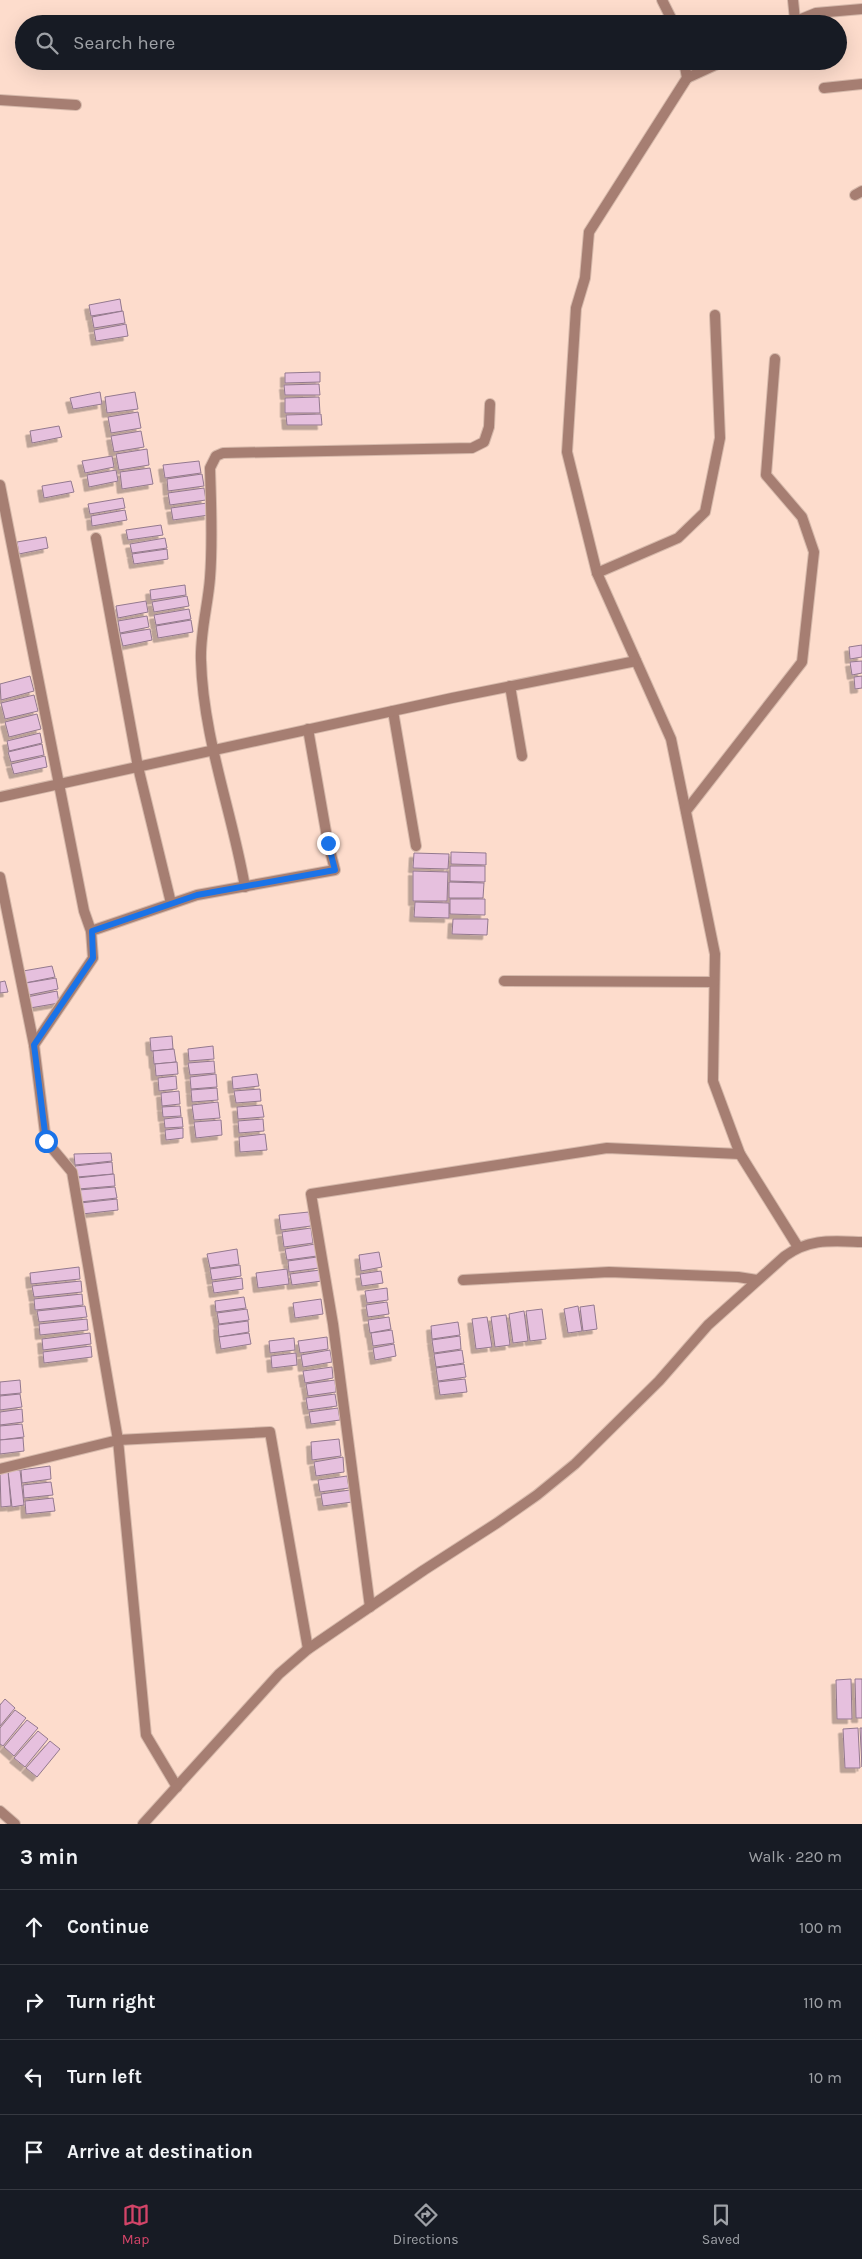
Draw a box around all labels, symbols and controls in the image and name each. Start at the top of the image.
search box [15,15,847,70]
icon: search [33,29,61,57]
text: Search here [73,32,175,54]
route end [317,832,340,855]
route start [35,1130,58,1153]
text: 3 min [20,1845,78,1869]
text: Walk · 220 m [749,1847,842,1866]
icon: ahead [20,1913,48,1941]
text: Continue [67,1916,149,1938]
text: 100 m [799,1918,842,1937]
icon: right [20,1988,48,2016]
text: Turn right [67,1991,156,2013]
text: 110 m [803,1993,842,2012]
icon: left [20,2063,48,2091]
text: Turn left [67,2066,142,2088]
text: 10 m [808,2068,842,2087]
icon: arrive [20,2138,48,2166]
text: Arrive at destination [67,2141,253,2163]
tab: Map [122,2201,150,2248]
tab: Directions [393,2201,459,2248]
tab: Saved [702,2201,740,2248]

